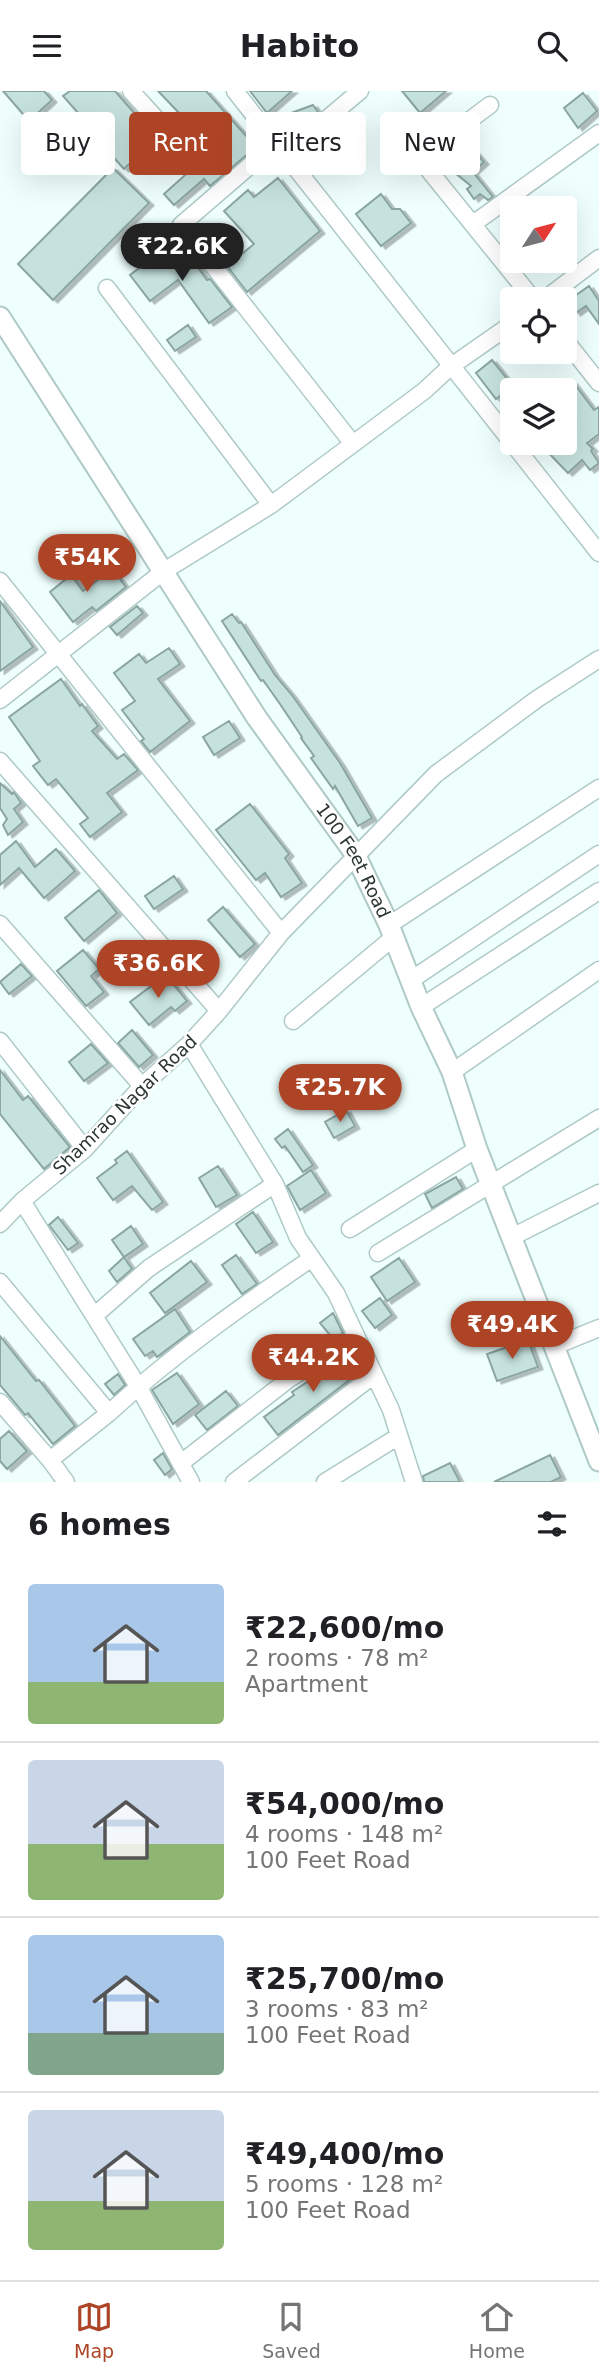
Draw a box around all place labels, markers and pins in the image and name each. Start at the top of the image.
pin: ₹22.6K [125,223,239,283]
pin: ₹54K [46,535,128,594]
pin: ₹36.6K [101,941,215,1000]
pin: ₹25.7K [283,1065,397,1124]
pin: ₹49.4K [455,1301,569,1361]
pin: ₹44.2K [256,1335,370,1394]

